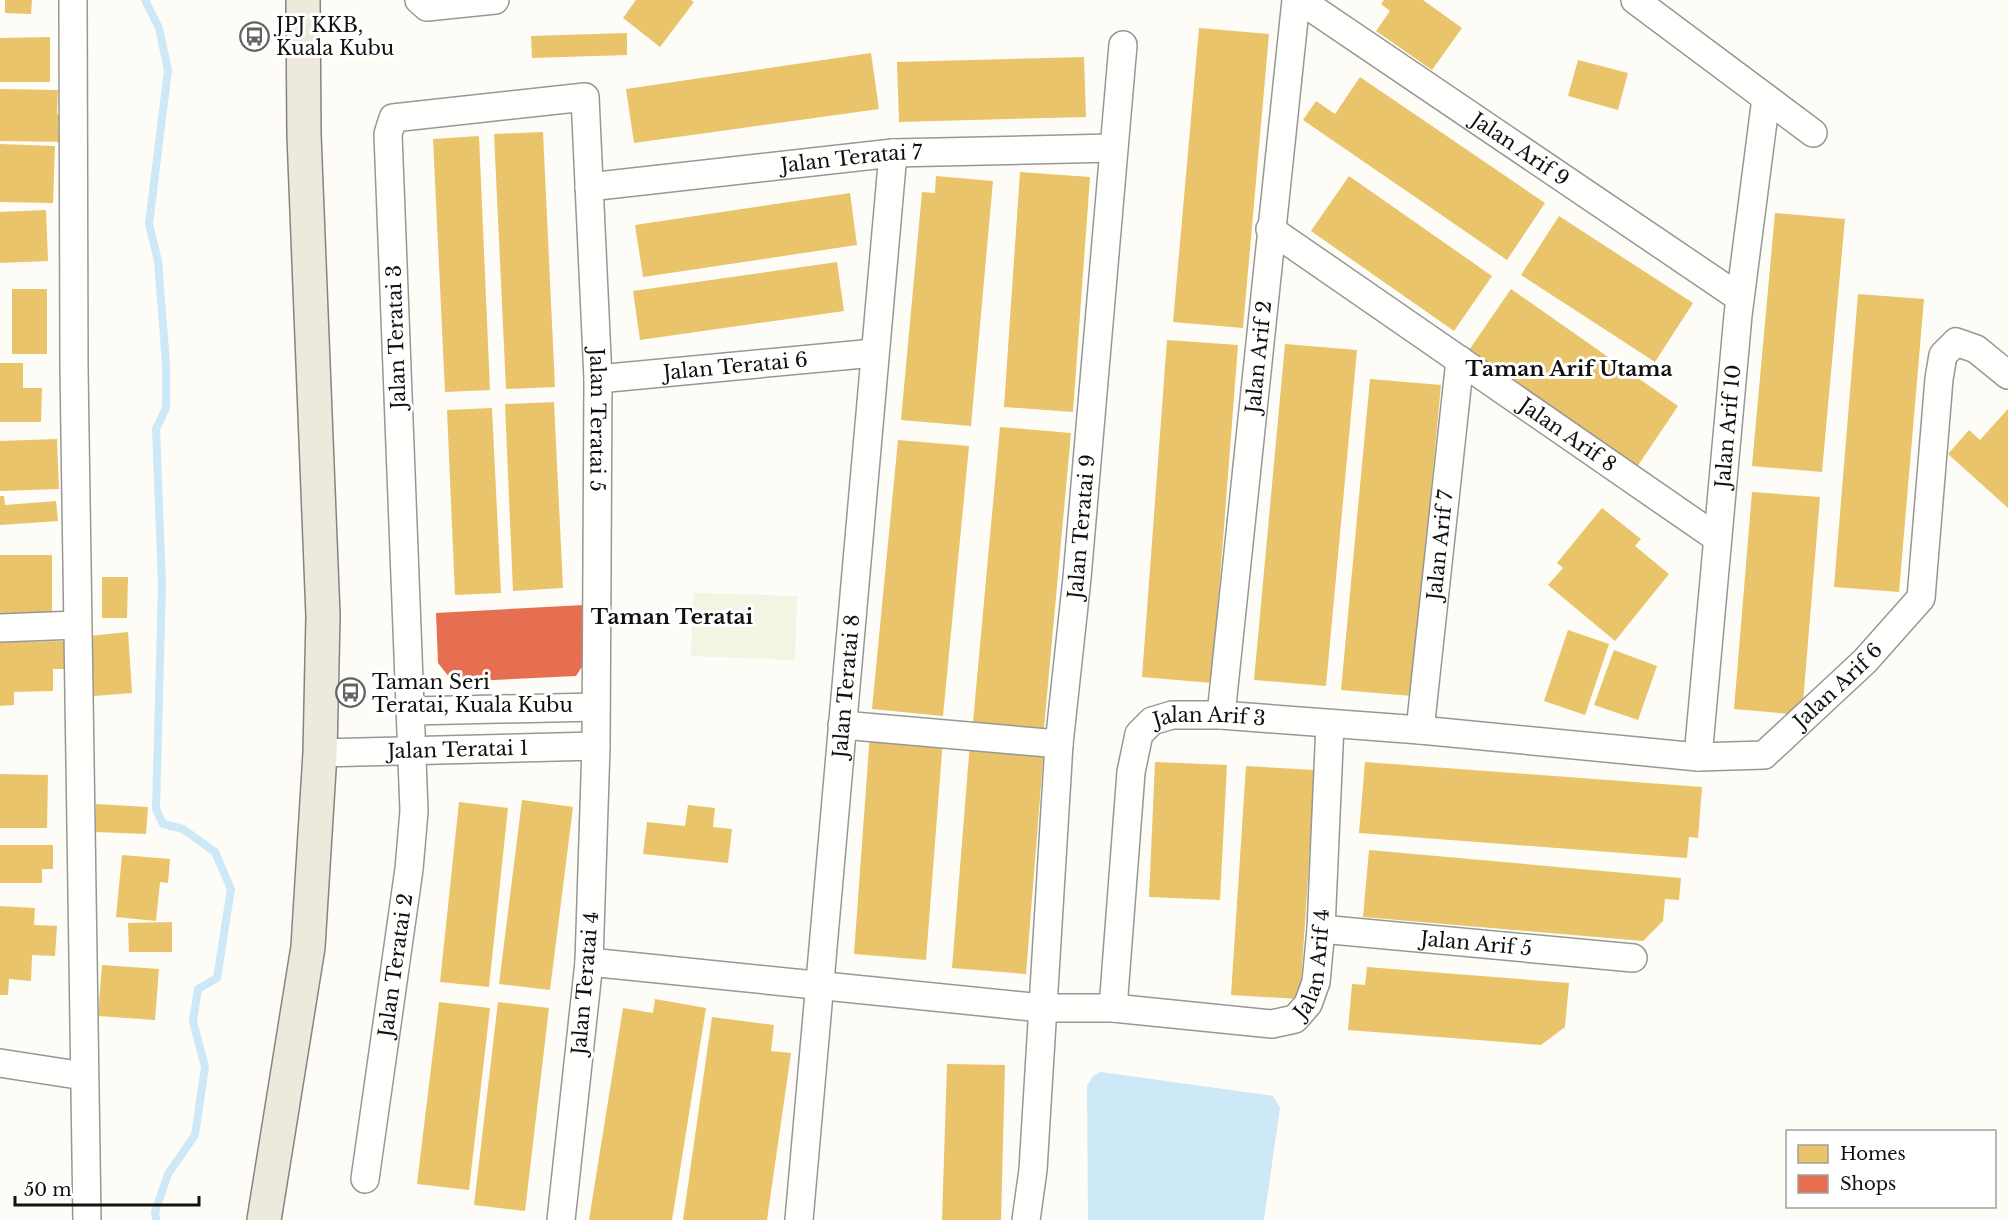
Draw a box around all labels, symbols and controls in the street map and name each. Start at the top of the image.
place label: JPJ KKB, Kuala Kubu [273,13,394,60]
bus stop icon: JPJ KKB, Kuala Kubu [239,20,271,52]
street label: Jalan Arif 9 [1464,106,1574,191]
street label: Jalan Teratai 7 [776,140,923,178]
street label: Jalan Teratai 3 [381,264,411,413]
street label: Jalan Arif 2 [1240,300,1276,417]
street label: Jalan Teratai 5 [584,345,610,492]
street label: Jalan Teratai 6 [659,347,809,385]
district label: Taman Arif Utama [1465,356,1673,382]
street label: Jalan Arif 10 [1710,364,1745,492]
street label: Jalan Arif 8 [1512,391,1621,477]
street label: Jalan Teratai 9 [1063,453,1100,603]
street label: Jalan Arif 7 [1422,488,1458,604]
district label: Taman Teratai [591,604,754,630]
street label: Jalan Teratai 8 [827,613,864,762]
street label: Jalan Arif 6 [1786,638,1887,735]
place label: Taman Seri Teratai, Kuala Kubu [372,670,573,717]
bus stop icon: Taman Seri Teratai, Kuala Kubu [335,677,367,709]
street label: Jalan Arif 3 [1147,703,1266,733]
street label: Jalan Teratai 1 [384,736,529,763]
street label: Jalan Teratai 2 [373,892,417,1041]
street label: Jalan Arif 4 [1287,909,1334,1026]
street label: Jalan Teratai 4 [567,910,603,1059]
street label: Jalan Arif 5 [1417,926,1533,961]
legend [1786,1130,1996,1208]
text: Homes [1840,1143,1906,1165]
scale bar [15,1169,200,1207]
text: Shops [1840,1173,1896,1195]
text: 50 m [24,1179,72,1201]

